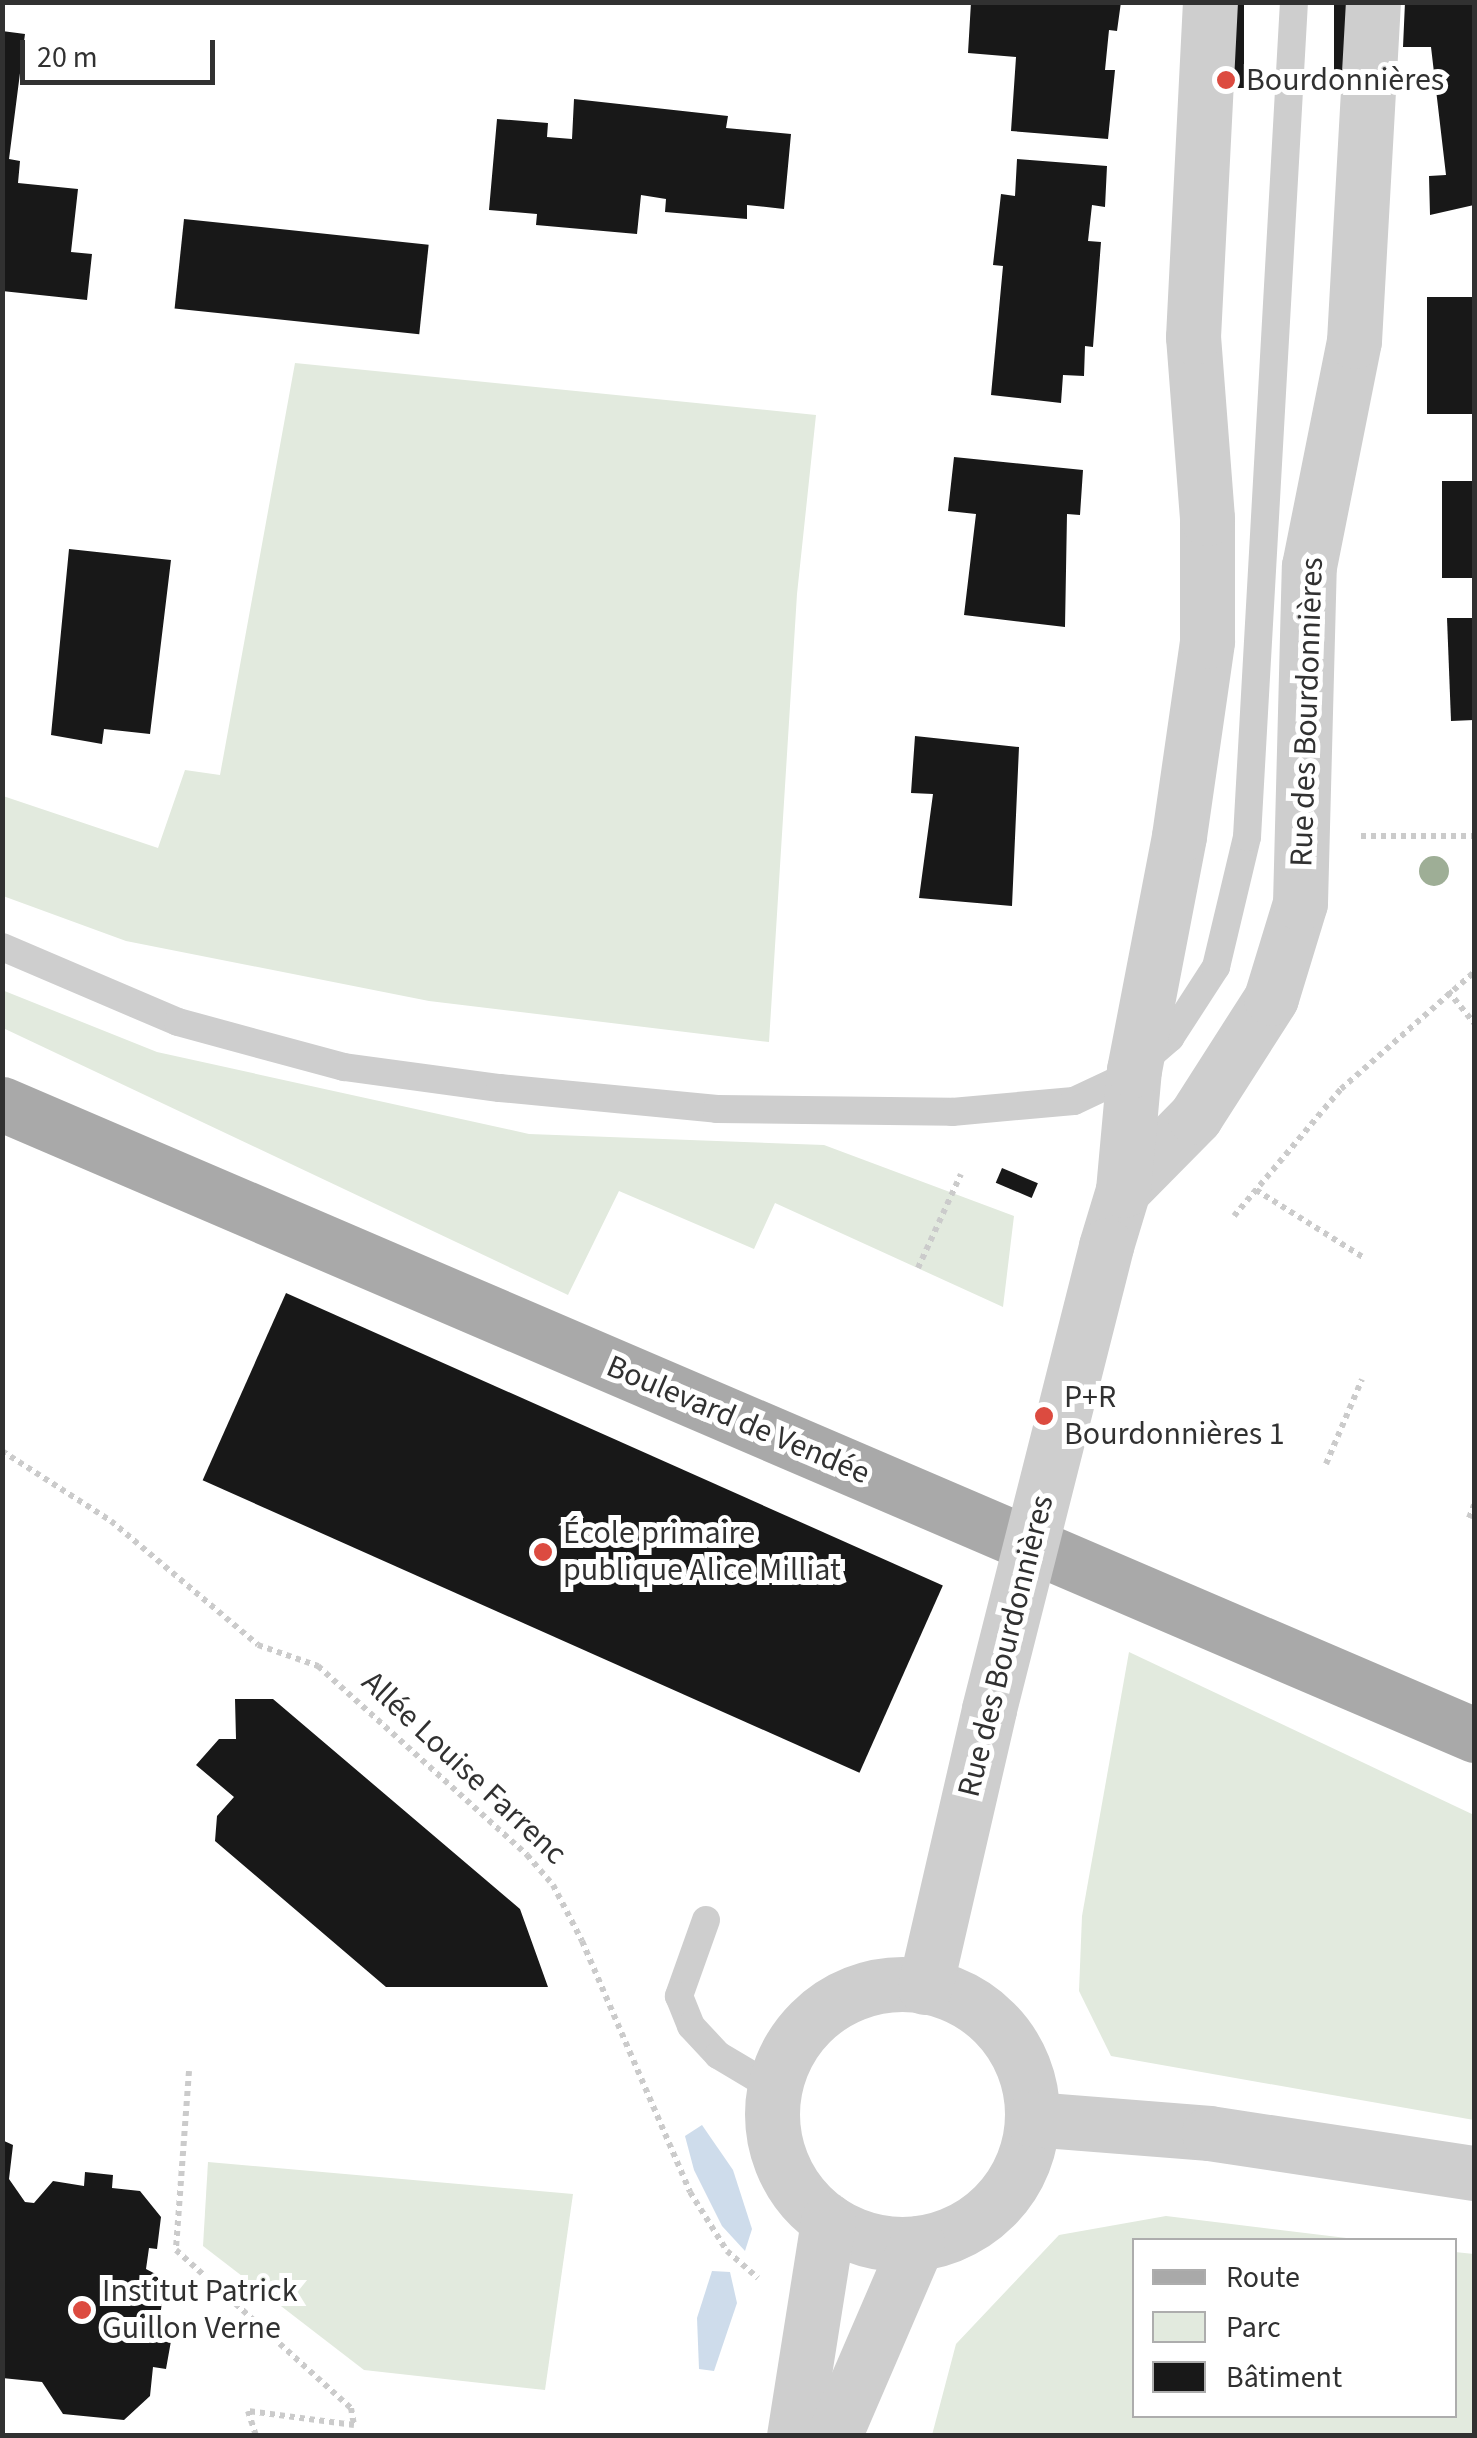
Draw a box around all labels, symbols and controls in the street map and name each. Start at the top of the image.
scale bar [25,20,220,82]
text: 20 m [37,36,98,79]
place label: Bourdonnières [1246,61,1444,99]
marker: Bourdonnières [1215,69,1237,91]
street label: Rue des Bourdonnières [1282,557,1332,867]
street label: Boulevard de Vendée [601,1347,875,1493]
place label: P+R Bourdonnières 1 [1064,1379,1285,1454]
marker: P+R Bourdonnières 1 [1033,1405,1055,1427]
street label: Rue des Bourdonnières [950,1491,1062,1801]
place label: École primaire publique Alice Milliat [563,1515,841,1590]
marker: École primaire publique Alice Milliat [532,1541,554,1563]
street label: Allée Louise Farrenc [354,1663,574,1873]
legend [1132,2238,1457,2418]
text: Route [1226,2256,1300,2299]
place label: Institut Patrick Guillon Verne [102,2273,297,2348]
marker: Institut Patrick Guillon Verne [71,2299,93,2321]
text: Parc [1226,2306,1281,2349]
text: Bâtiment [1226,2356,1342,2399]

